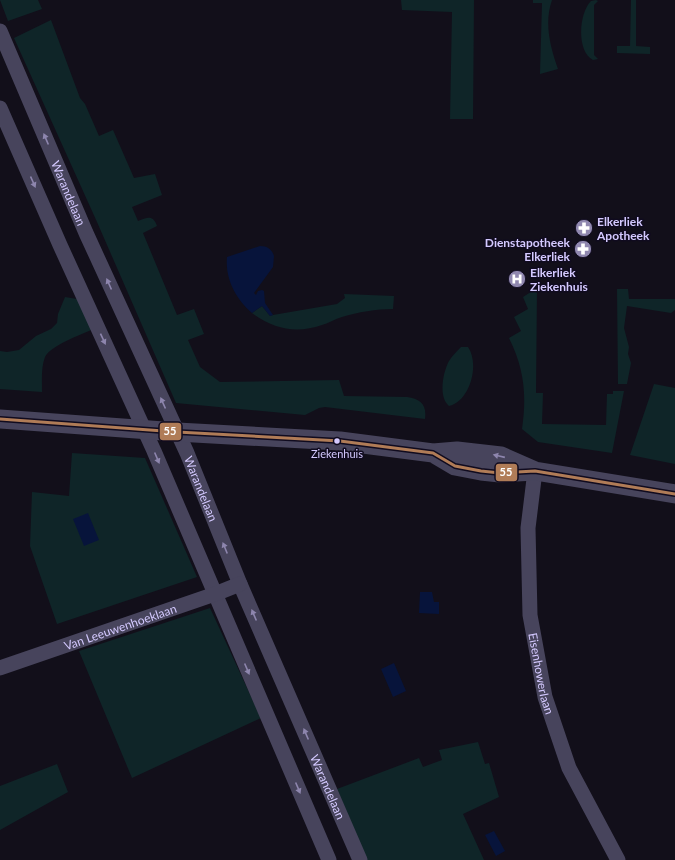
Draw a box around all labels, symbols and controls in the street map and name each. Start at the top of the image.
one-way arrow [43,134,49,145]
street label: Warandelaan [48,158,89,228]
one-way arrow [30,177,36,188]
place label: Elkerliek Apotheek [596,214,650,243]
pharmacy icon: Elkerliek Apotheek [574,218,594,238]
place label: Dienstapotheek Elkerliek [485,235,571,264]
pharmacy icon: Dienstapotheek Elkerliek [573,239,593,259]
place label: Elkerliek Ziekenhuis [530,265,588,294]
hospital icon: Elkerliek Ziekenhuis [507,269,527,289]
one-way arrow [106,279,112,290]
one-way arrow [100,334,106,345]
one-way arrow [160,397,166,408]
line badge: 55 [159,422,182,441]
text: 55 [164,424,176,437]
marker: Ziekenhuis [332,436,342,446]
place label: Ziekenhuis [311,447,363,460]
one-way arrow [154,452,160,463]
one-way arrow [493,453,506,459]
street label: Warandelaan [181,454,221,523]
line badge: 55 [495,463,518,482]
text: 55 [500,465,512,478]
one-way arrow [222,541,228,553]
street label: Van Leeuwenhoeklaan [62,600,178,653]
one-way arrow [251,610,257,621]
street label: Eisenhowerlaan [526,631,558,716]
one-way arrow [245,663,251,675]
one-way arrow [303,729,309,740]
street label: Warandelaan [307,752,349,821]
one-way arrow [296,783,302,795]

